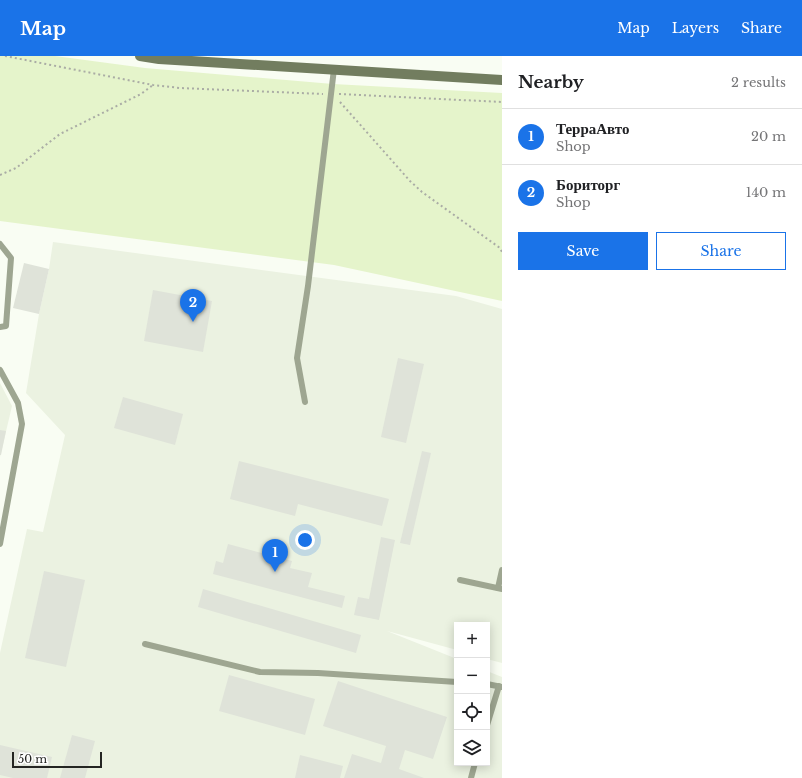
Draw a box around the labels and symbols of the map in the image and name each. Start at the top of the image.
pin: 2 [180,289,206,322]
your location [295,530,315,550]
pin: 1 [262,539,288,572]
scale bar [12,750,102,769]

